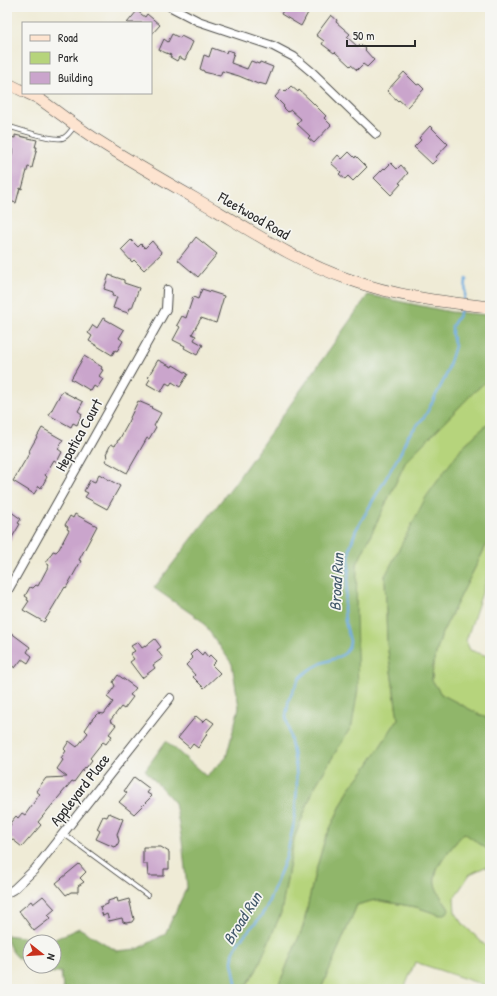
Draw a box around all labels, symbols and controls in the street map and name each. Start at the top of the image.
legend [22,22,152,94]
scale bar [347,22,415,48]
text: 50 m [353,27,374,44]
text: Road [58,29,78,46]
text: Park [58,49,78,66]
text: Building [58,69,93,86]
street label: Fleetwood Road [214,186,294,245]
street label: Hepatica Court [50,394,108,475]
water label: Broad Run [324,551,349,611]
street label: Appleyard Place [45,749,114,830]
water label: Broad Run [217,886,268,948]
north arrow [22,934,62,974]
text: N [44,952,59,962]

